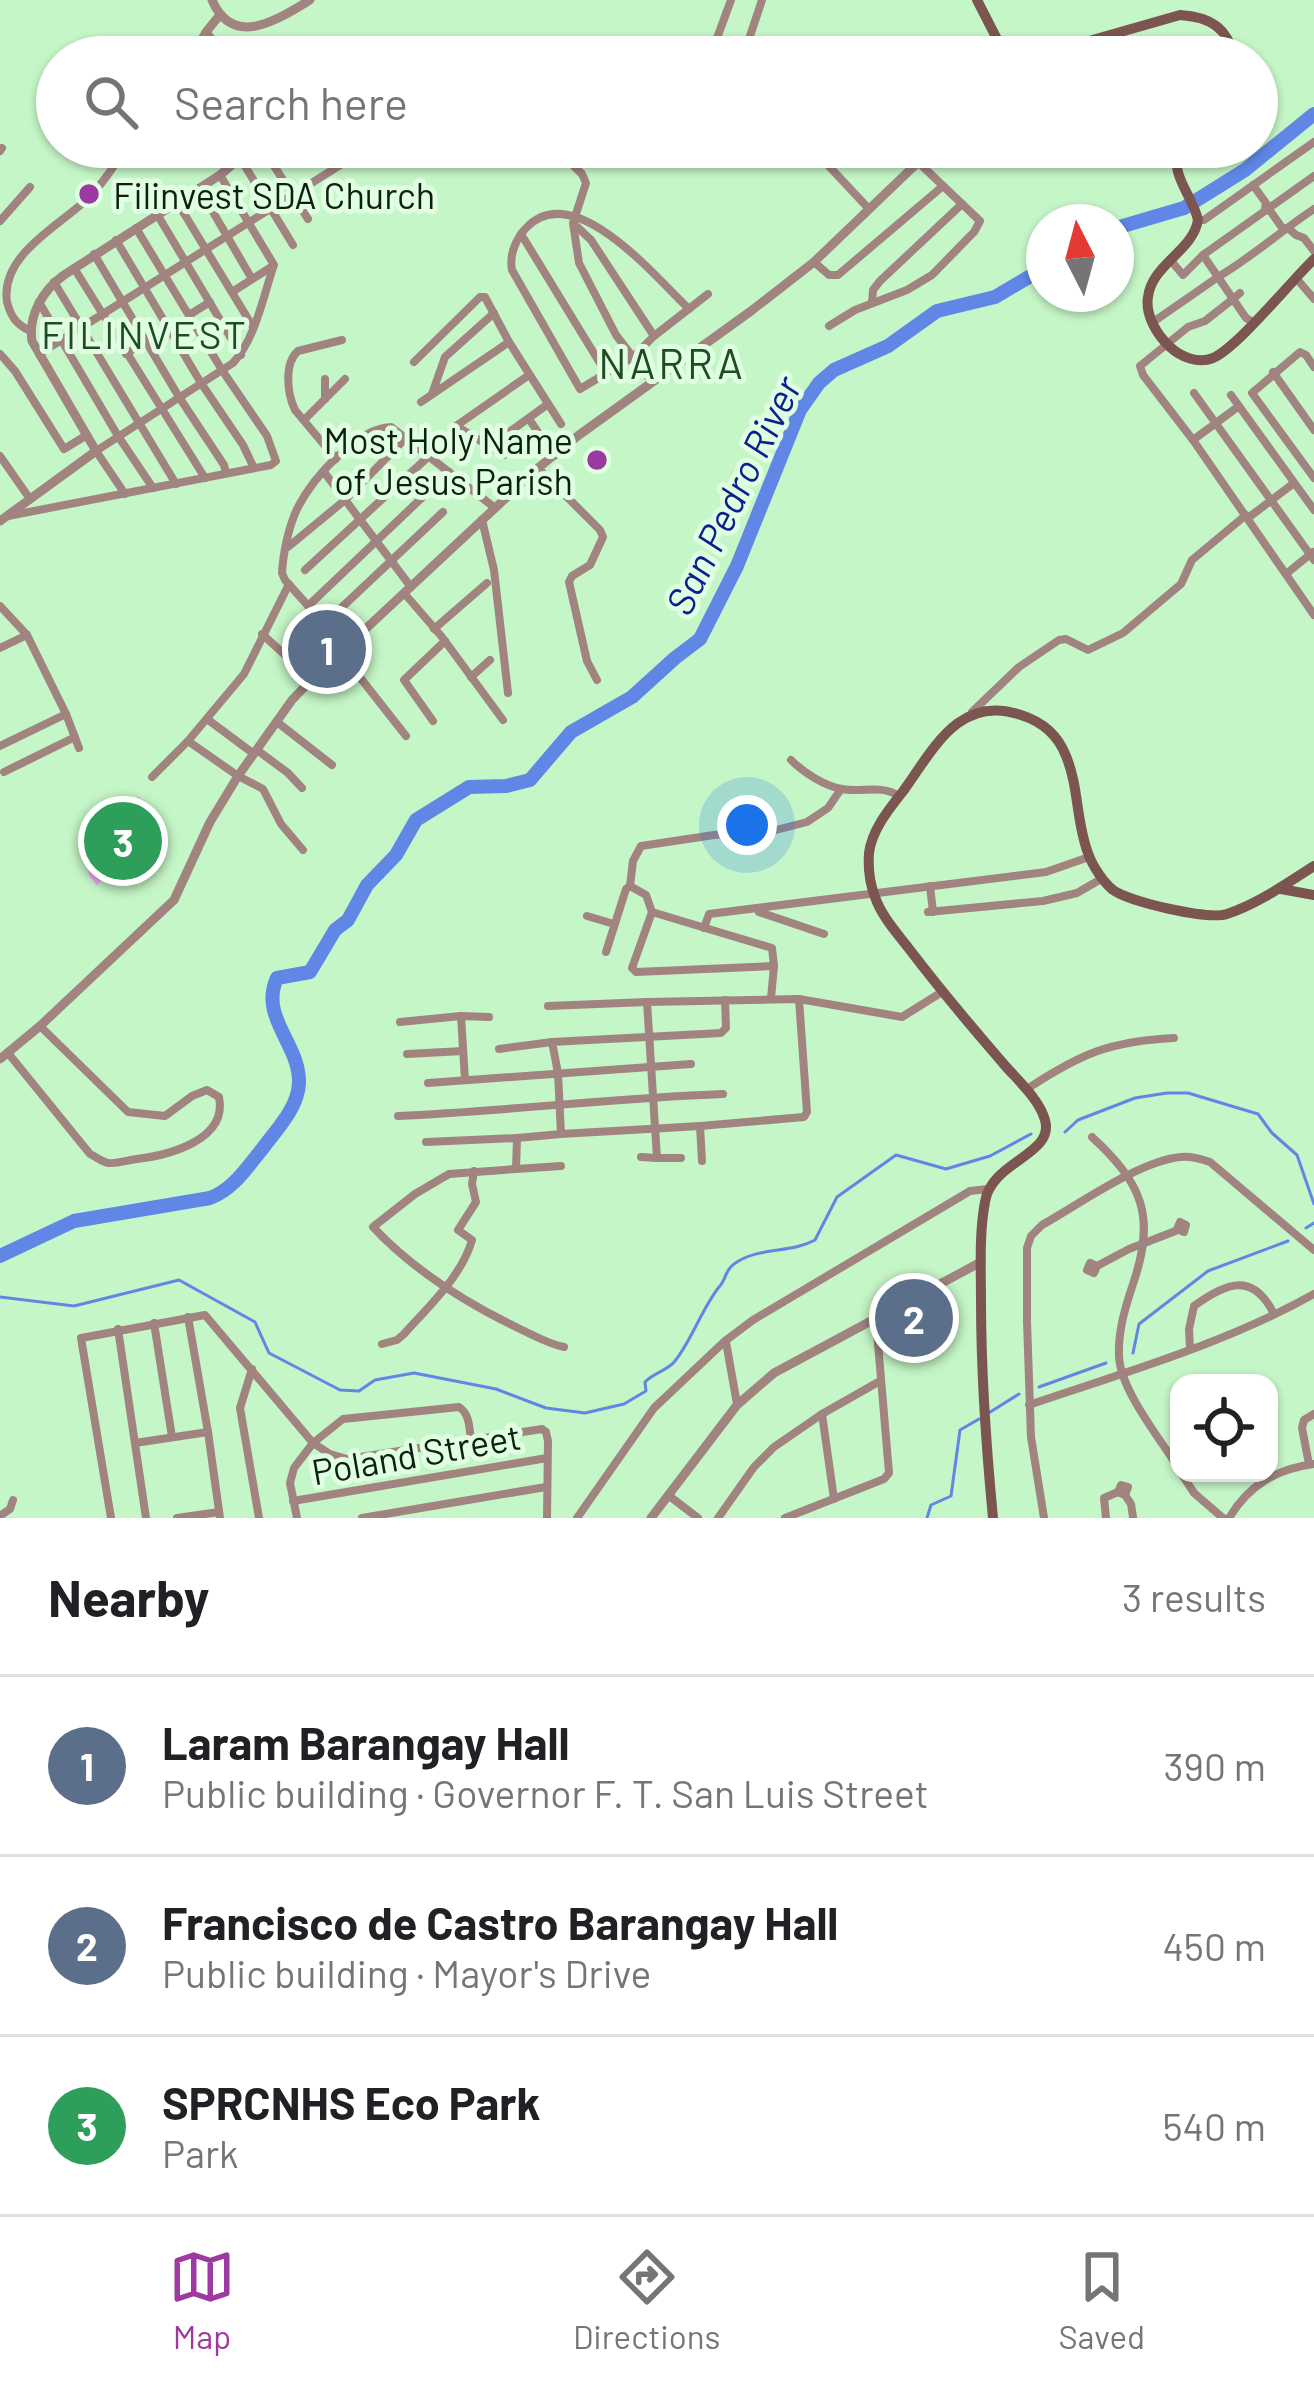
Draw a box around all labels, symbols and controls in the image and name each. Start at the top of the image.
search box [36,36,1278,168]
icon: search [78,69,144,135]
text: Search here [174,75,408,129]
place label: Filinvest SDA Church [113,173,435,216]
marker: Filinvest SDA Church [76,181,102,207]
north arrow [1026,204,1134,312]
district label: FILINVEST [41,310,249,357]
district label: NARRA [598,337,746,387]
water label: San Pedro River [654,367,810,622]
place label: Most Holy Name of Jesus Parish [323,418,573,502]
marker: Most Holy Name of Jesus Parish [584,447,610,473]
pin: 1 [288,604,366,694]
your location [717,795,777,855]
pin: 3 [84,796,162,886]
pin: 2 [875,1273,953,1363]
map controls [1170,1374,1278,1482]
button: locate [1170,1374,1278,1482]
street label: Poland Street [308,1413,524,1493]
text: Nearby [48,1566,209,1627]
text: 3 results [1122,1573,1266,1620]
text: Laram Barangay Hall [162,1715,569,1769]
text: 1 [80,1742,94,1789]
text: 390 m [1164,1742,1266,1789]
text: Public building · Governor F. T. San Luis Street [162,1769,929,1816]
text: Francisco de Castro Barangay Hall [162,1895,838,1949]
text: 2 [76,1922,98,1969]
text: 450 m [1162,1922,1266,1969]
text: Public building · Mayor's Drive [162,1949,651,1996]
text: SPRCNHS Eco Park [162,2075,540,2129]
text: 3 [76,2102,98,2149]
text: 540 m [1162,2102,1266,2149]
text: Park [162,2129,239,2176]
tab: Map [169,2244,235,2356]
tab: Directions [573,2244,720,2356]
tab: Saved [1058,2244,1145,2356]

